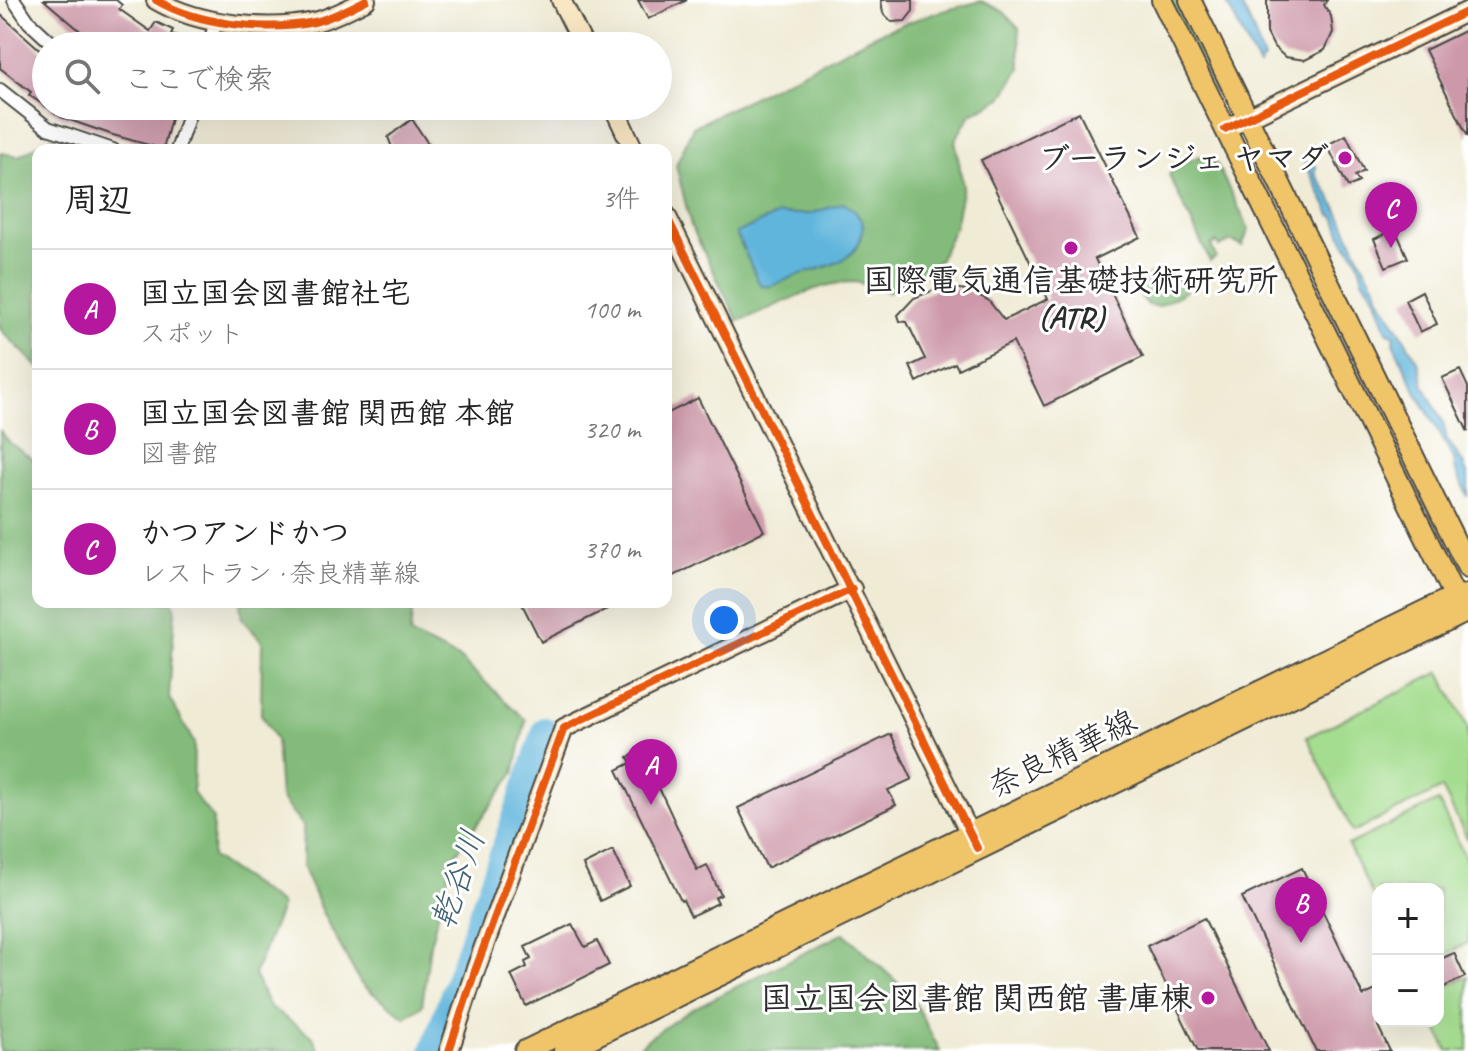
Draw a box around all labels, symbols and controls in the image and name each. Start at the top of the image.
search box [32,32,672,120]
icon: search [60,54,104,98]
text: ここで検索 [124,60,274,98]
place label: ブーランジェ ヤマダ [1038,138,1329,179]
marker: ブーランジェ ヤマダ [1336,149,1354,167]
text: 周辺 [64,178,132,221]
text: 3件 [602,182,640,215]
pin: C [1365,182,1417,248]
marker: 国際電気通信基礎技術研究所 (ATR) [1062,239,1080,257]
place label: 国際電気通信基礎技術研究所 (ATR) [863,260,1279,338]
text: 国立国会図書館社宅 [140,274,410,312]
text: A [83,293,97,326]
text: 100 m [584,293,640,326]
text: スポット [140,317,244,350]
text: 国立国会図書館 関西館 本館 [140,394,515,432]
text: B [83,413,97,446]
text: 320 m [584,413,640,446]
text: 図書館 [140,437,218,470]
text: かつアンドかつ [140,514,350,552]
text: C [84,533,96,566]
text: 370 m [584,533,640,566]
text: レストラン · 奈良精華線 [140,557,420,590]
your location [704,600,744,640]
street label: 奈良精華線 [981,700,1143,807]
pin: A [625,739,677,805]
water label: 乾谷川 [421,824,494,934]
pin: B [1275,877,1327,943]
map controls [1372,883,1444,1027]
button: + [1372,883,1444,955]
button: − [1372,955,1444,1027]
place label: 国立国会図書館 関西館 書庫棟 [761,978,1192,1019]
marker: 国立国会図書館 関西館 書庫棟 [1199,989,1217,1007]

